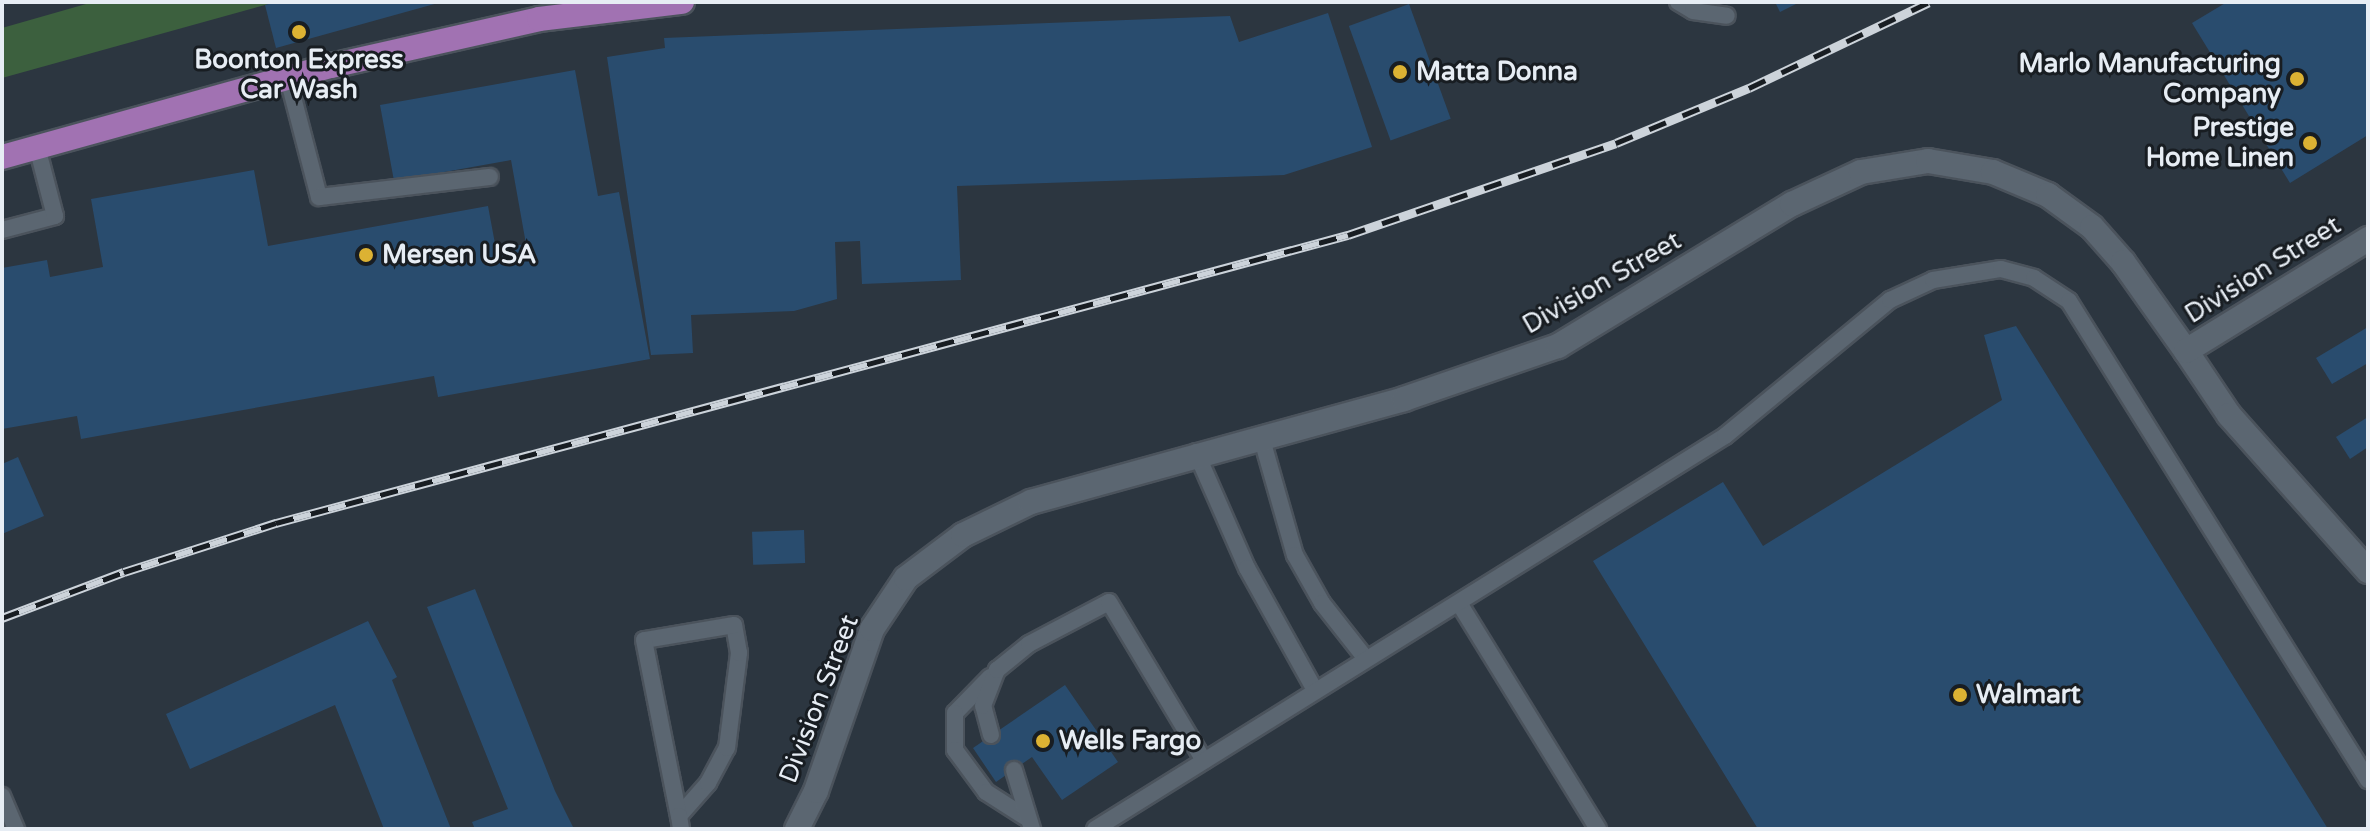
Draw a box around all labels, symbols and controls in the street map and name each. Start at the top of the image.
marker: Boonton Express Car Wash [290,23,308,41]
place label: Boonton Express Car Wash [194,44,404,106]
place label: Marlo Manufacturing Company [2019,48,2281,110]
place label: Matta Donna [1416,56,1578,88]
marker: Matta Donna [1391,63,1409,81]
marker: Marlo Manufacturing Company [2288,70,2306,88]
place label: Prestige Home Linen [2146,112,2294,174]
marker: Prestige Home Linen [2301,134,2319,152]
street label: Division Street [2179,210,2347,330]
street label: Division Street [1517,225,1687,341]
place label: Mersen USA [382,239,536,271]
marker: Mersen USA [357,246,375,264]
street label: Division Street [773,610,865,788]
place label: Walmart [1976,679,2081,711]
marker: Walmart [1951,686,1969,704]
place label: Wells Fargo [1059,725,1201,757]
marker: Wells Fargo [1034,732,1052,750]

